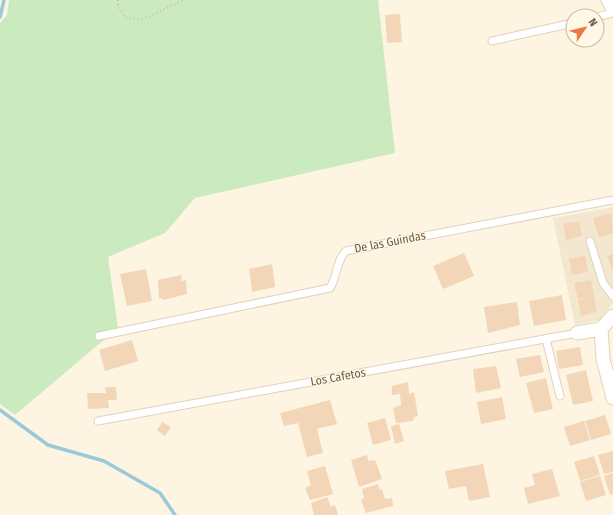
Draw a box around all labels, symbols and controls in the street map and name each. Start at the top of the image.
north arrow [565,8,605,48]
text: N [586,16,600,29]
street label: De las Guindas [353,228,427,256]
street label: Los Cafetos [309,365,367,389]

